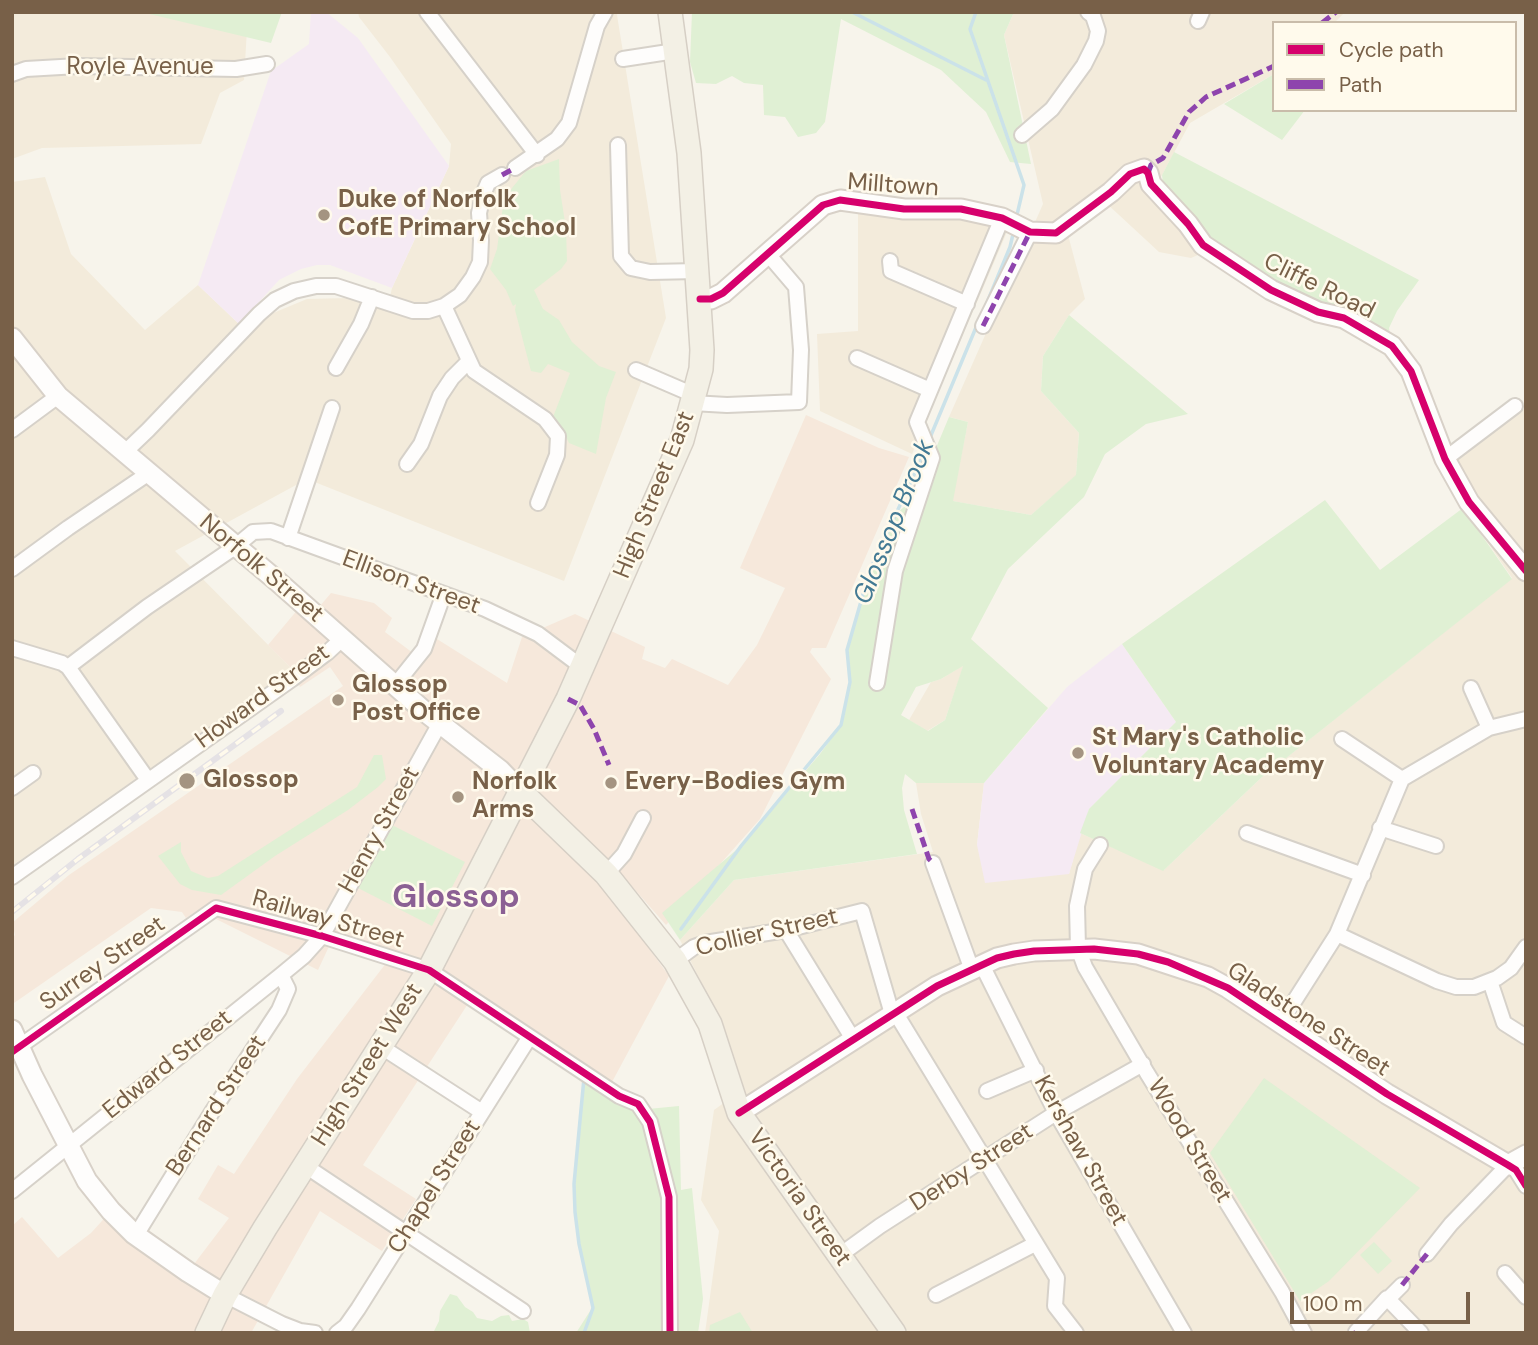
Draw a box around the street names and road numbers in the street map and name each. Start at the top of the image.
street label: Royle Avenue [66,54,214,82]
street label: Milltown [846,168,940,204]
street label: Cliffe Road [1259,248,1379,326]
street label: High Street East [608,407,702,583]
street label: Norfolk Street [193,509,329,629]
street label: Ellison Street [338,545,484,621]
street label: Howard Street [190,639,336,755]
street label: Henry Street [333,762,427,898]
street label: Railway Street [249,885,407,955]
street label: Collier Street [693,903,841,963]
street label: Surrey Street [35,910,171,1018]
street label: Gladstone Street [1221,957,1395,1083]
street label: High Street West [306,978,430,1152]
street label: Edward Street [98,1004,238,1126]
street label: Bernard Street [161,1030,273,1182]
street label: Kershaw Street [1027,1071,1133,1231]
street label: Wood Street [1141,1074,1237,1208]
street label: Chapel Street [382,1115,488,1259]
street label: Derby Street [905,1118,1039,1218]
street label: Victoria Street [741,1124,857,1272]

